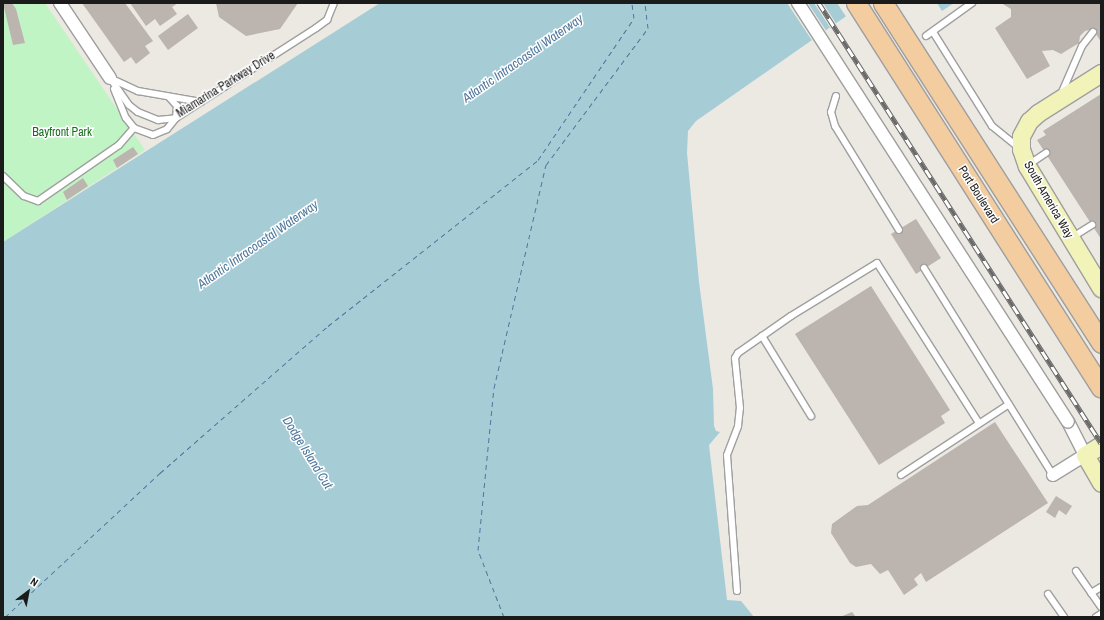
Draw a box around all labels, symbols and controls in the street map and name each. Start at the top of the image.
water label: Atlantic Intracoastal Waterway [460,11,586,107]
street label: Miamarina Parkway Drive [174,49,278,121]
park label: Bayfront Park [32,126,92,140]
street label: South America Way [1020,159,1076,241]
street label: Port Boulevard [955,164,1001,226]
water label: Atlantic Intracoastal Waterway [195,197,321,293]
water label: Dodge Island Cut [279,414,335,492]
north arrow [8,572,48,612]
text: N [28,574,41,589]

